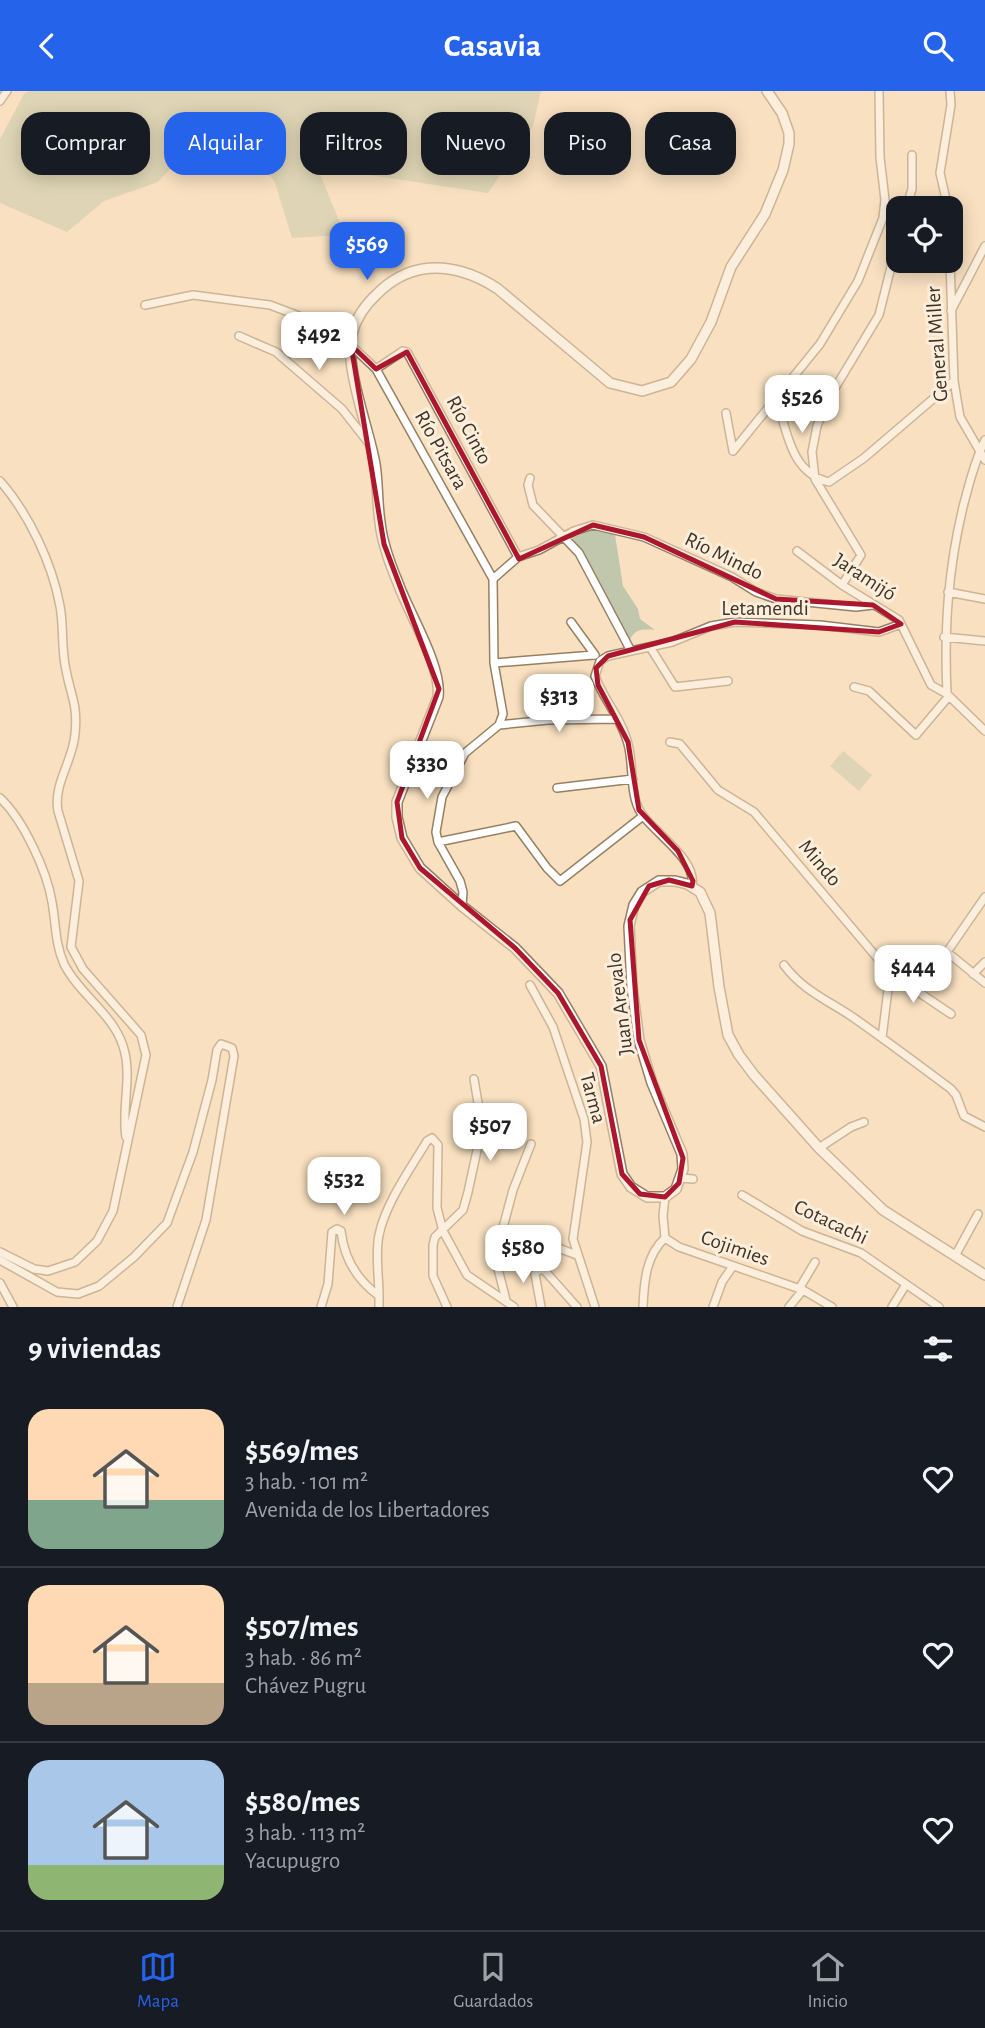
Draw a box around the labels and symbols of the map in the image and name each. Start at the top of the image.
pin: $569 [326,223,408,282]
street label: General Miller [922,285,952,402]
pin: $492 [278,313,360,372]
pin: $526 [761,375,843,435]
street label: Río Cinto [442,392,496,468]
street label: Río Pitsara [411,407,471,493]
street label: Río Mindo [682,528,766,584]
street label: Jaramijó [830,549,900,605]
street label: Letamendi [721,598,809,619]
pin: $313 [518,675,600,734]
pin: $330 [386,741,468,801]
street label: Mindo [795,836,845,890]
pin: $444 [872,946,954,1005]
street label: Juan Arevalo [603,952,637,1056]
street label: Tarma [576,1070,610,1126]
pin: $507 [449,1103,531,1163]
pin: $532 [303,1157,385,1217]
street label: Cotacachi [791,1196,871,1248]
pin: $580 [482,1225,564,1285]
street label: Cojimies [698,1227,772,1269]

